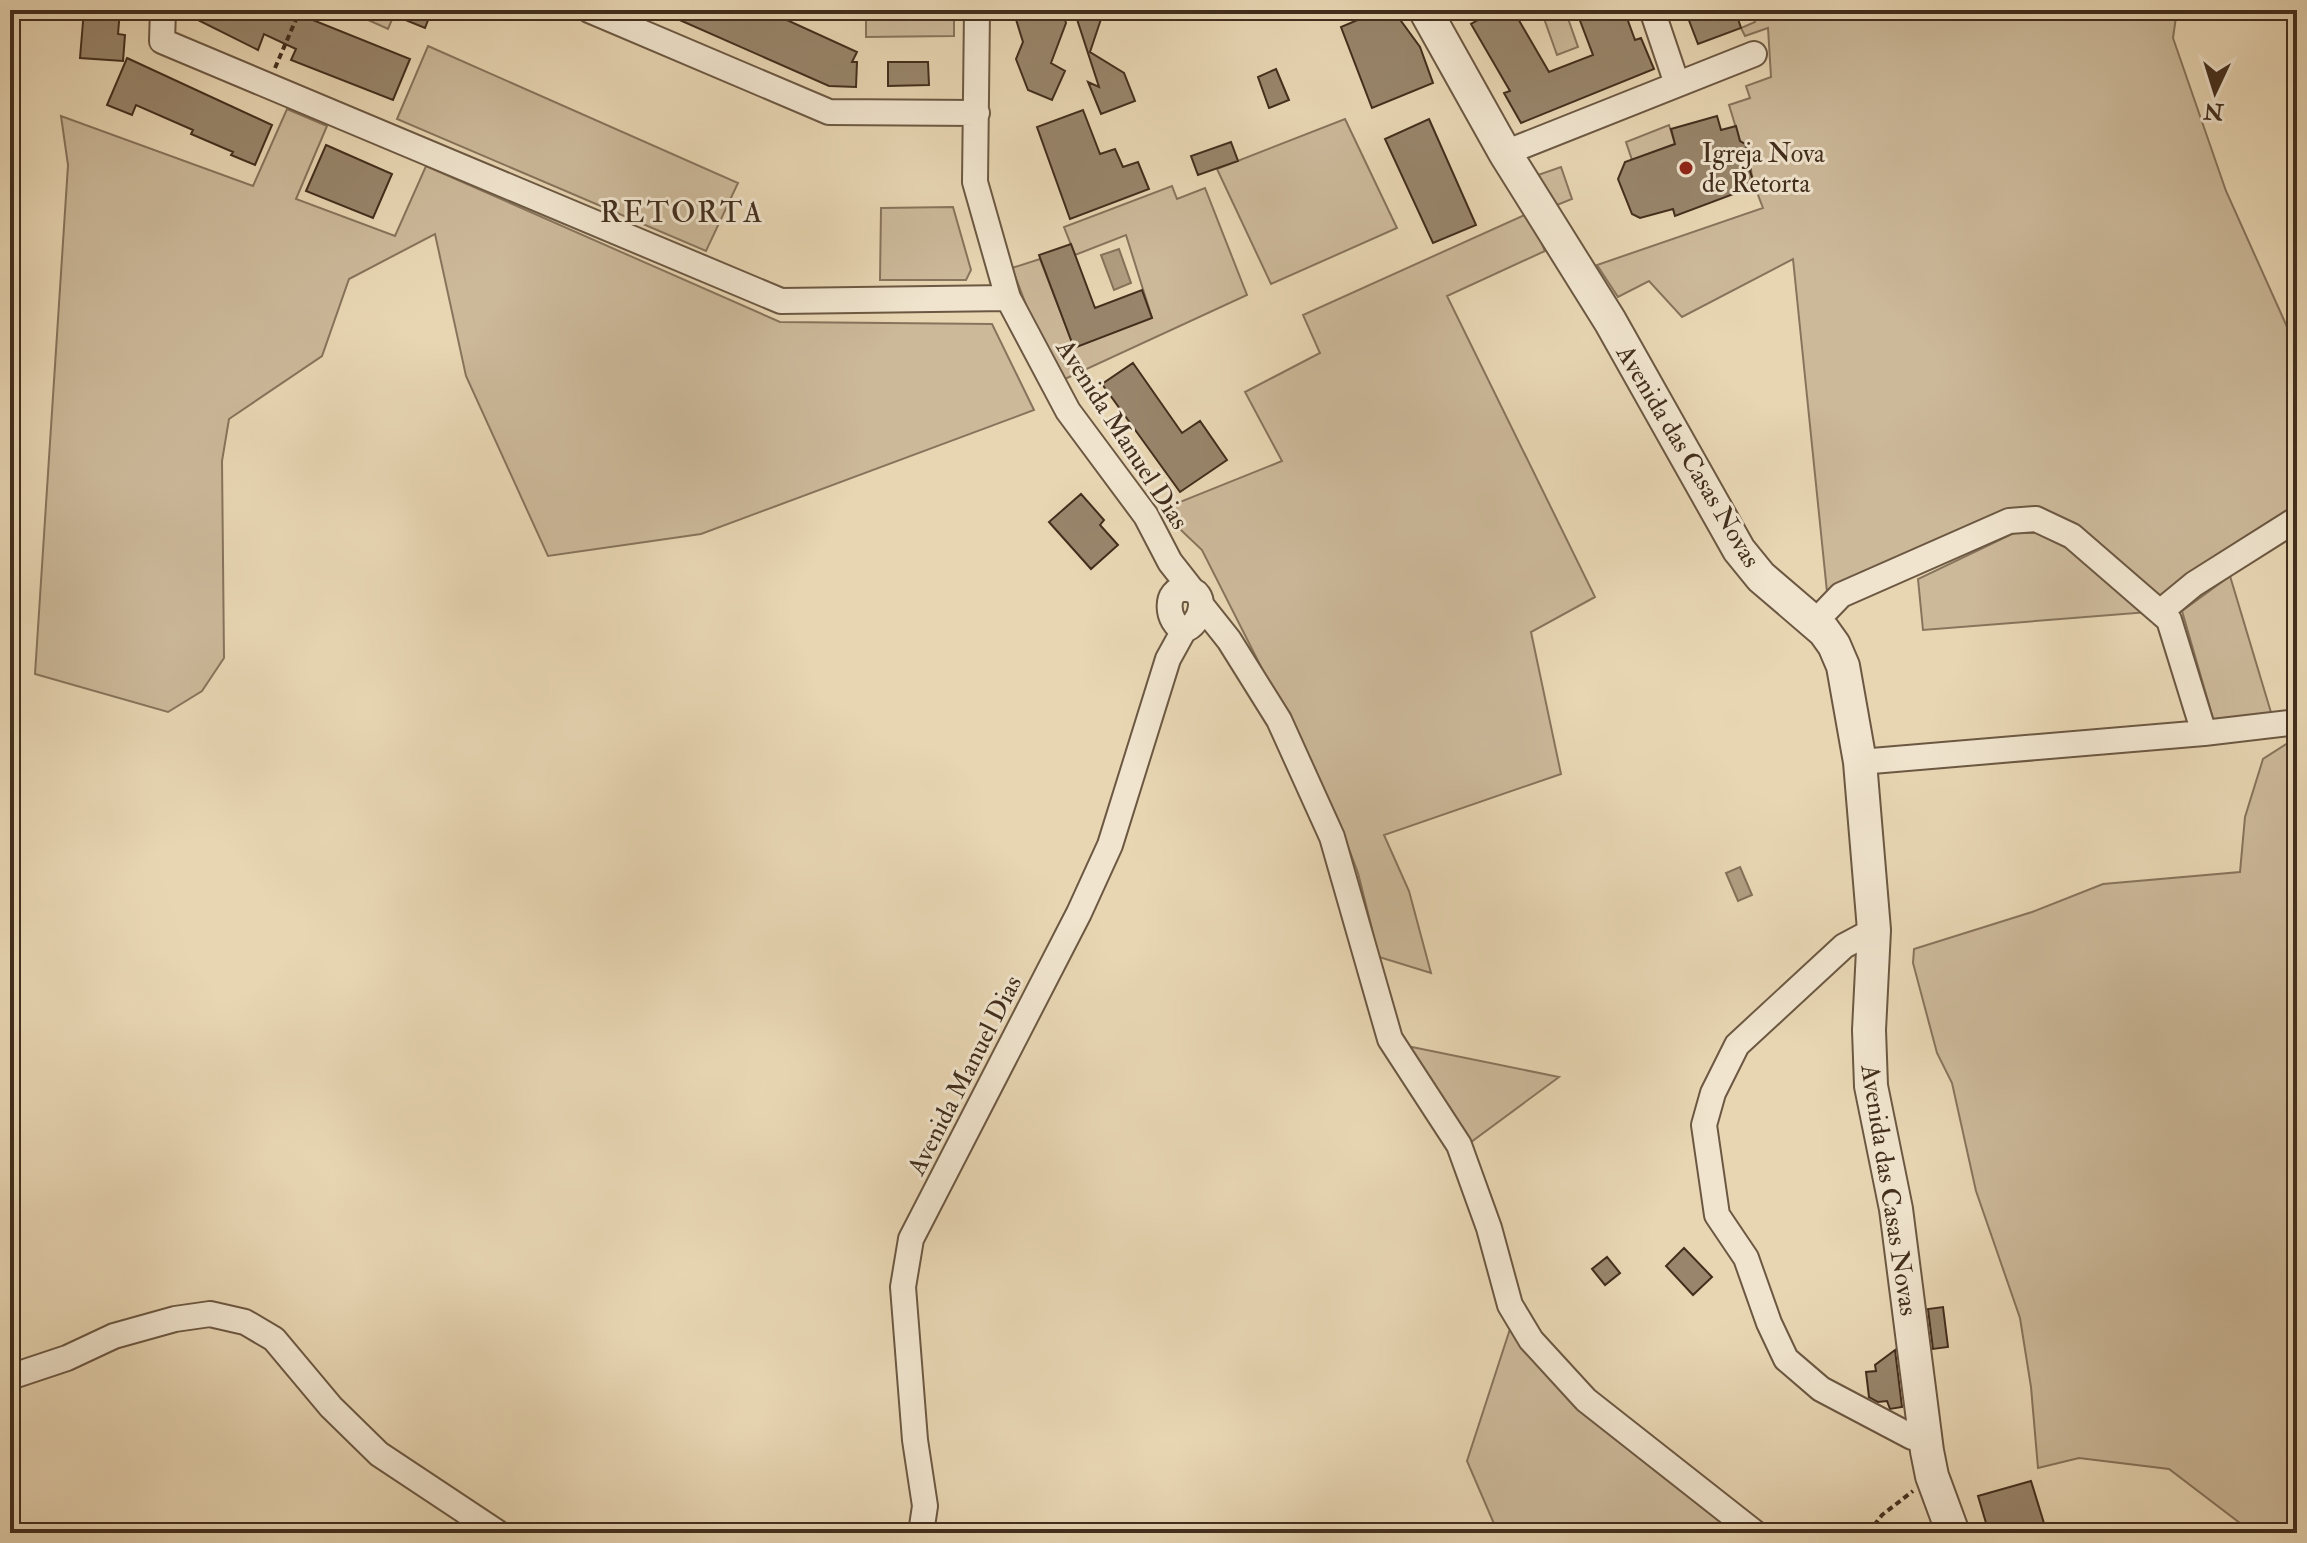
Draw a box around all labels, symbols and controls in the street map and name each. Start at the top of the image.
north arrow [2175,52,2255,132]
text: N [2203,96,2225,126]
place label: Igreja Nova de Retorta [1702,138,1825,200]
marker: Igreja Nova de Retorta [1677,159,1695,177]
district label: RETORTA [600,194,764,231]
street label: Avenida Manuel Dias [1048,333,1196,536]
street label: Avenida das Casas Novas [1608,339,1767,574]
street label: Avenida Manuel Dias [900,970,1029,1182]
street label: Avenida das Casas Novas [1853,1061,1925,1318]

